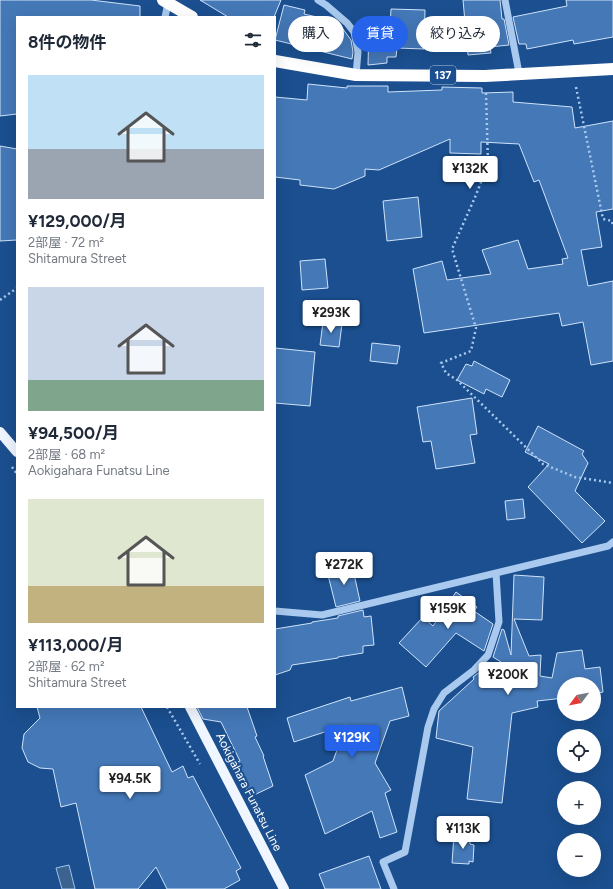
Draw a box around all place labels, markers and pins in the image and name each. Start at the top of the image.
pin: ¥132K [442,156,498,190]
pin: ¥293K [303,300,359,334]
pin: ¥272K [316,552,372,586]
pin: ¥159K [420,596,476,630]
pin: ¥200K [480,662,536,696]
pin: ¥129K [324,725,380,759]
pin: ¥94.5K [97,766,163,800]
pin: ¥113K [435,816,491,850]

